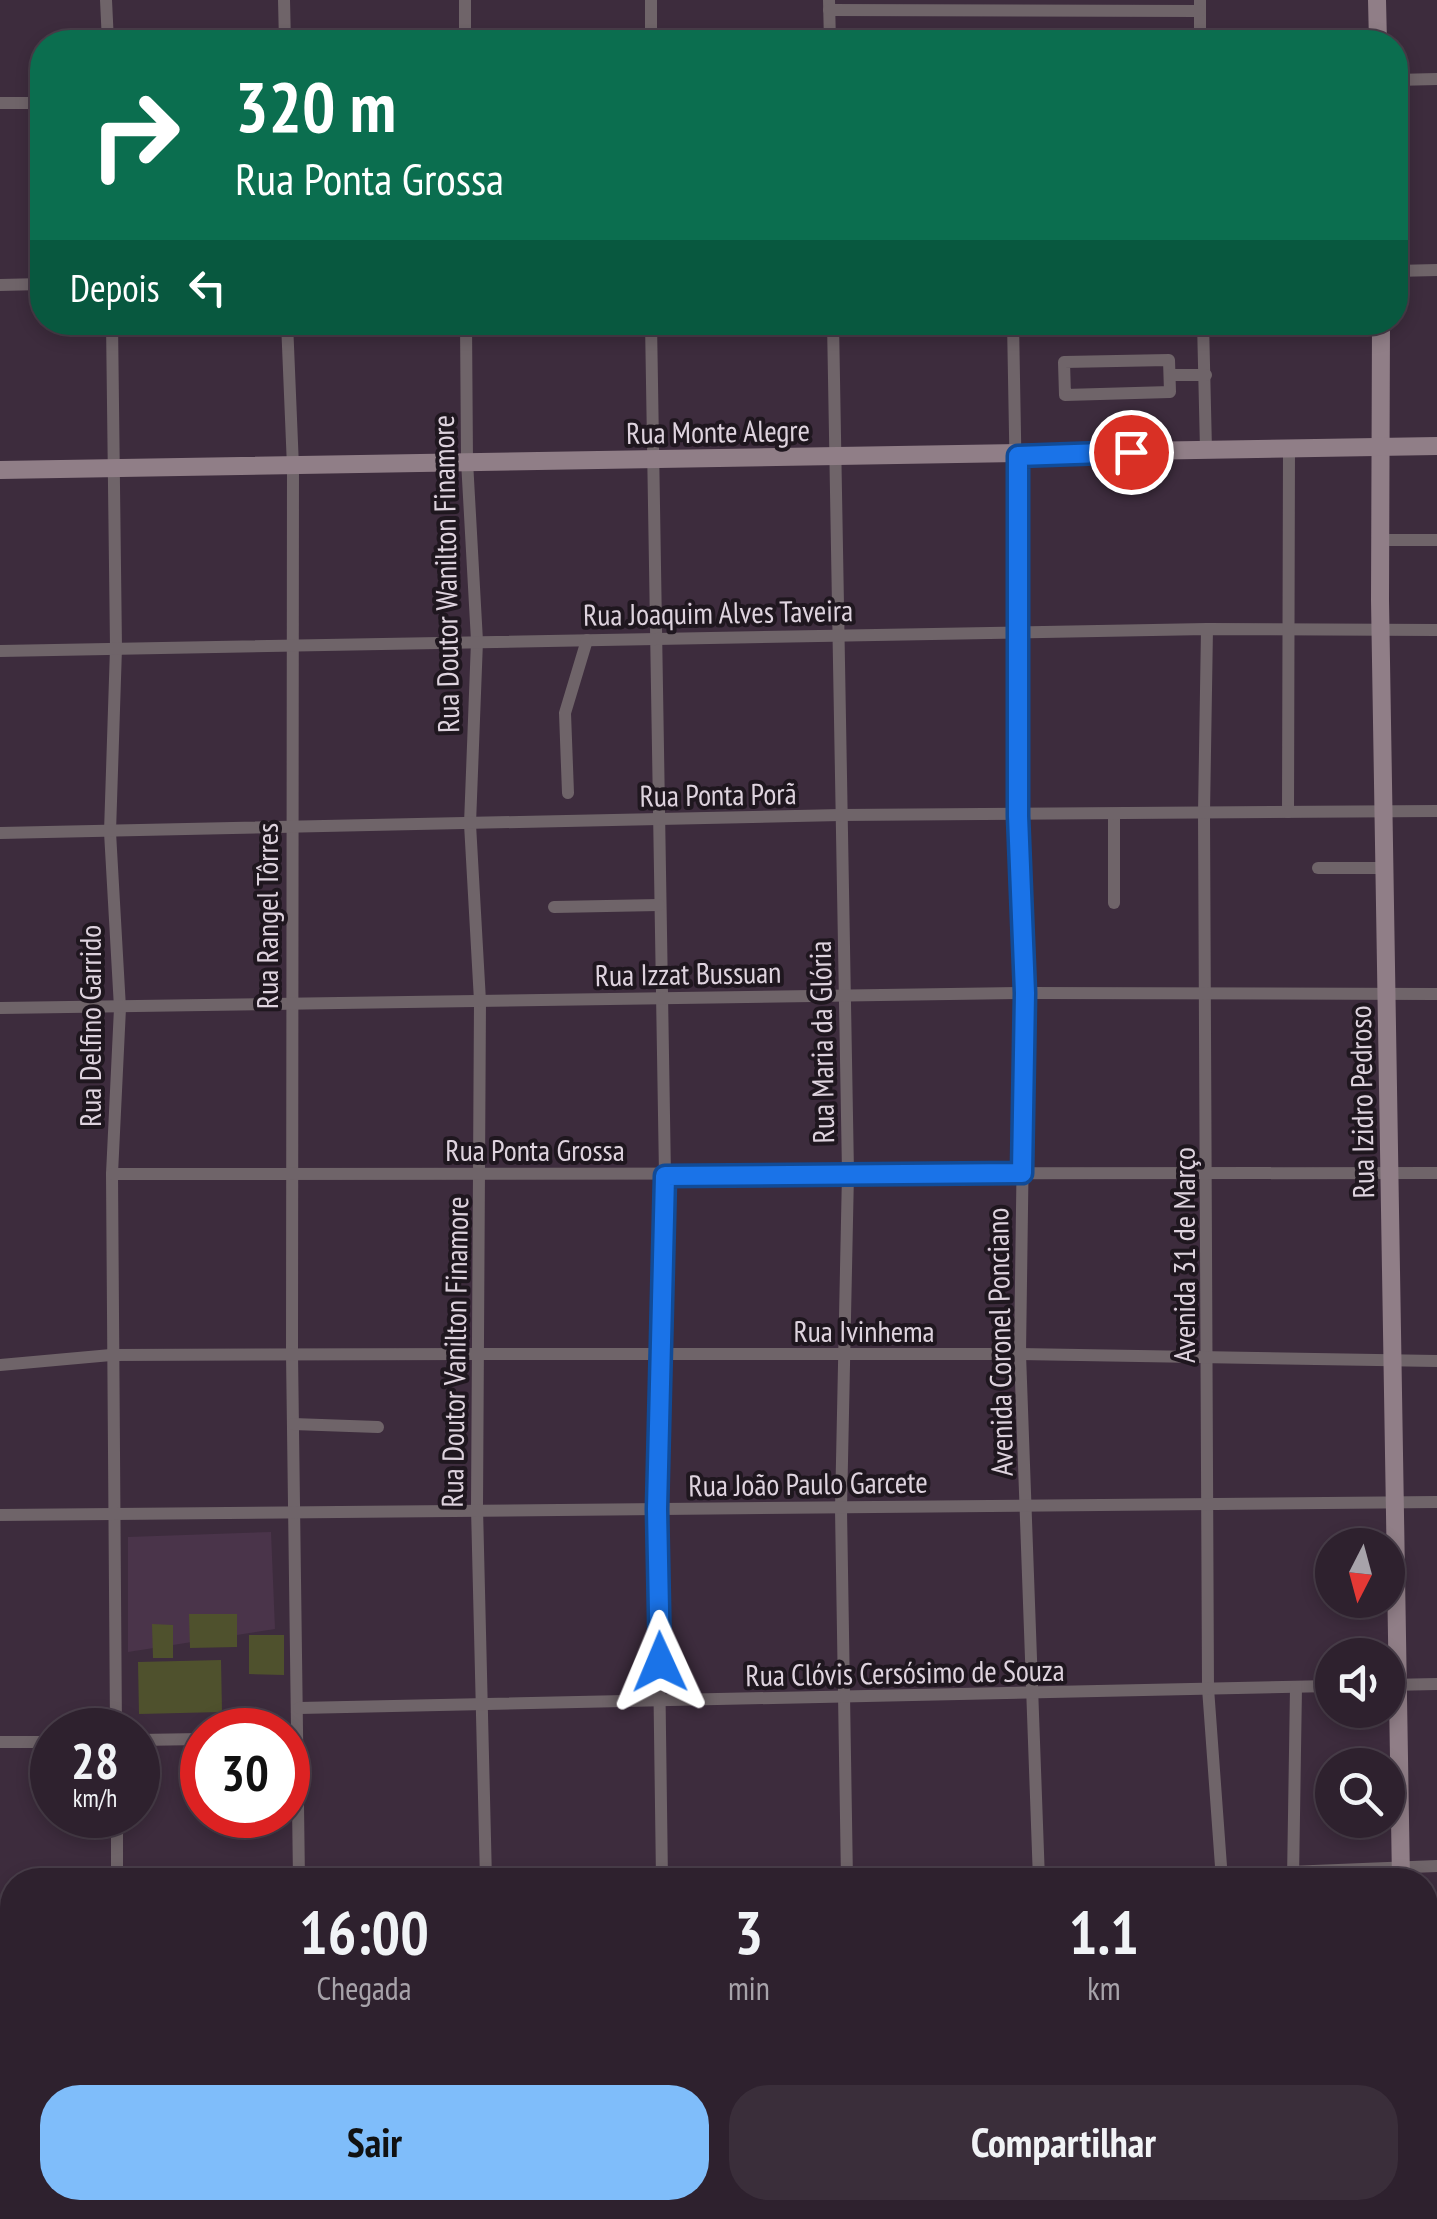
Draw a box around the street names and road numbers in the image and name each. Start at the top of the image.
street label: Rua Monte Alegre [626,410,810,452]
street label: Rua Doutor Wanilton Finamore [423,415,467,733]
street label: Rua Joaquim Alves Taveira [583,590,853,634]
street label: Rua Ponta Porã [639,773,797,815]
street label: Rua Rangel Tôrres [247,823,286,1009]
street label: Rua Delfino Garrido [70,925,109,1127]
street label: Rua Maria da Glória [800,940,842,1144]
street label: Rua Izzat Bussuan [594,952,782,994]
street label: Rua Izidro Pedroso [1340,1005,1382,1199]
street label: Rua Ponta Grossa [445,1130,625,1169]
street label: Avenida 31 de Março [1164,1147,1203,1363]
street label: Rua Doutor Vanilton Finamore [432,1196,476,1508]
street label: Avenida Coronel Ponciano [977,1207,1021,1477]
street label: Rua Ivinhema [793,1311,935,1350]
street label: Rua João Paulo Garcete [688,1461,928,1505]
street label: Rua Clóvis Cersósimo de Souza [745,1650,1065,1694]

